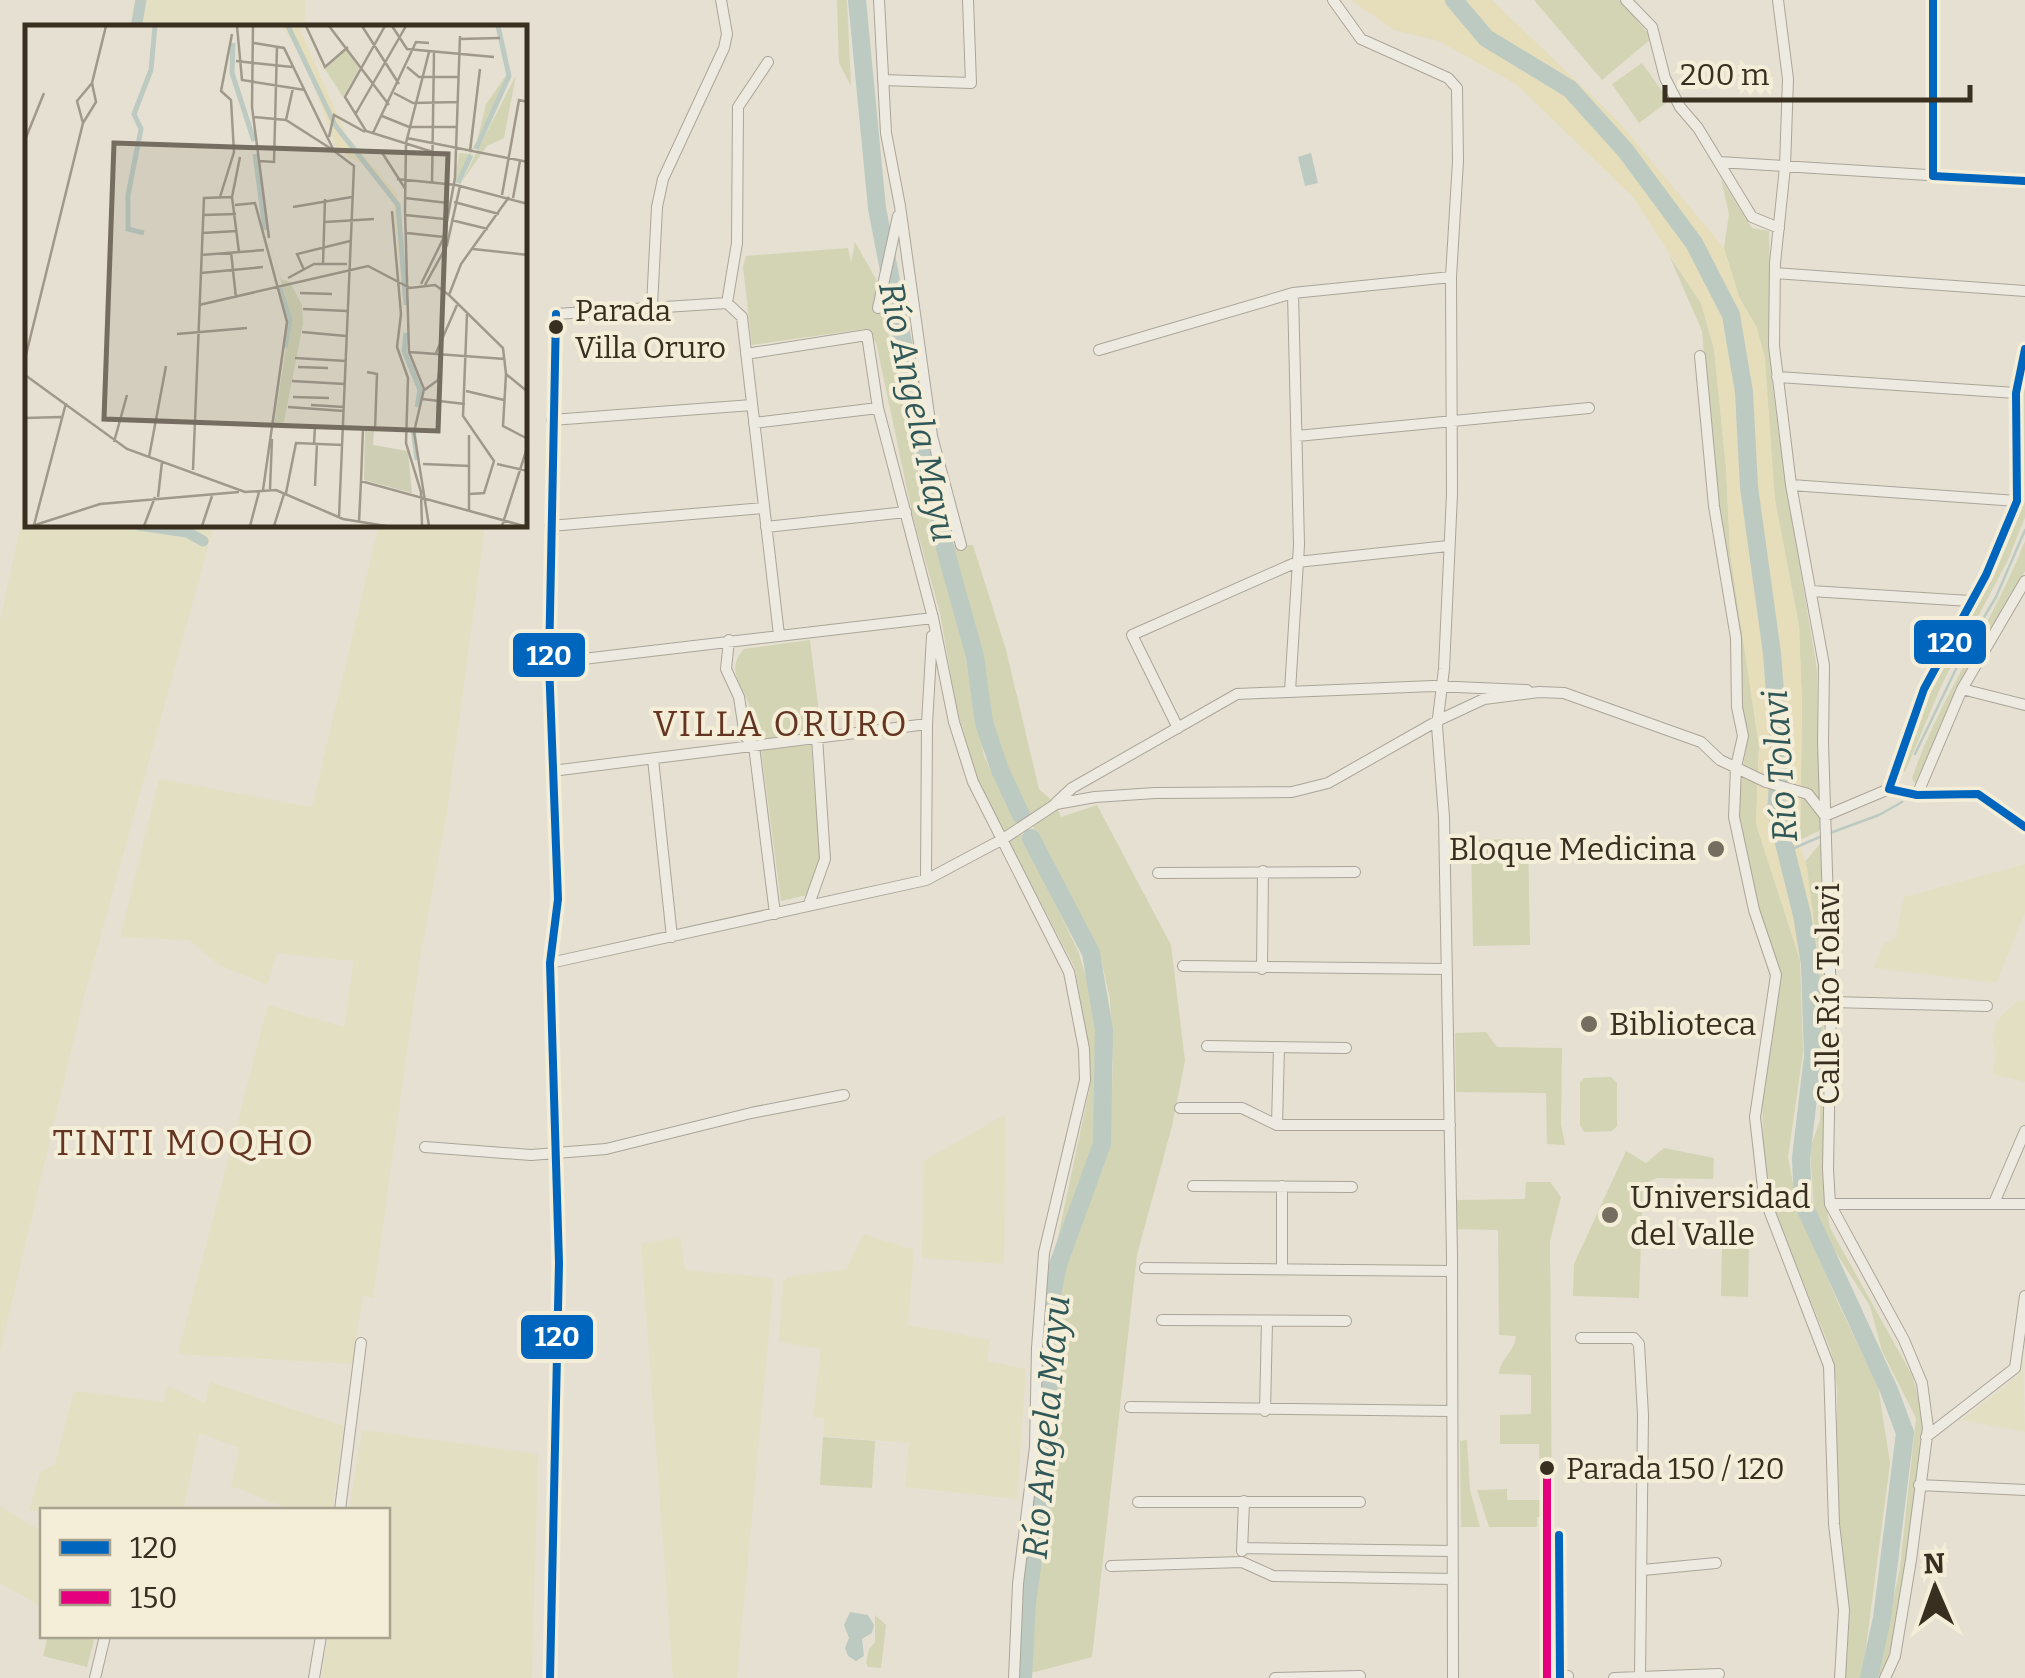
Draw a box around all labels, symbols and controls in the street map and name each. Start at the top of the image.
inset map [25,25,528,528]
scale bar [1665,40,1970,102]
text: 200 m [1680,57,1770,93]
water label: Río Angela Mayu [870,278,966,546]
place label: Parada Villa Oruro [575,293,726,366]
marker: Parada Villa Oruro [546,317,566,337]
line badge: 120 [1912,618,1988,666]
text: 120 [1927,626,1973,659]
line badge: 120 [511,631,587,679]
text: 120 [526,639,572,672]
water label: Río Tolavi [1754,689,1806,843]
district label: VILLA ORURO [653,703,909,745]
place label: Bloque Medicina [1449,830,1696,868]
marker: Bloque Medicina [1705,838,1727,860]
street label: Calle Río Tolavi [1809,883,1847,1105]
place label: Biblioteca [1609,1005,1756,1043]
marker: Biblioteca [1578,1013,1600,1035]
district label: TINTI MOQHO [52,1122,316,1164]
place label: Universidad del Valle [1630,1178,1811,1253]
marker: Universidad del Valle [1599,1204,1621,1226]
water label: Río Angela Mayu [1014,1293,1078,1561]
line badge: 120 [519,1313,595,1361]
text: 120 [534,1320,580,1353]
place label: Parada 150 / 120 [1566,1451,1785,1487]
marker: Parada 150 / 120 [1537,1458,1557,1478]
legend [40,1508,390,1638]
text: 120 [130,1530,178,1566]
north arrow [1885,1538,1985,1638]
text: N [1923,1547,1946,1580]
text: 150 [130,1580,177,1616]

